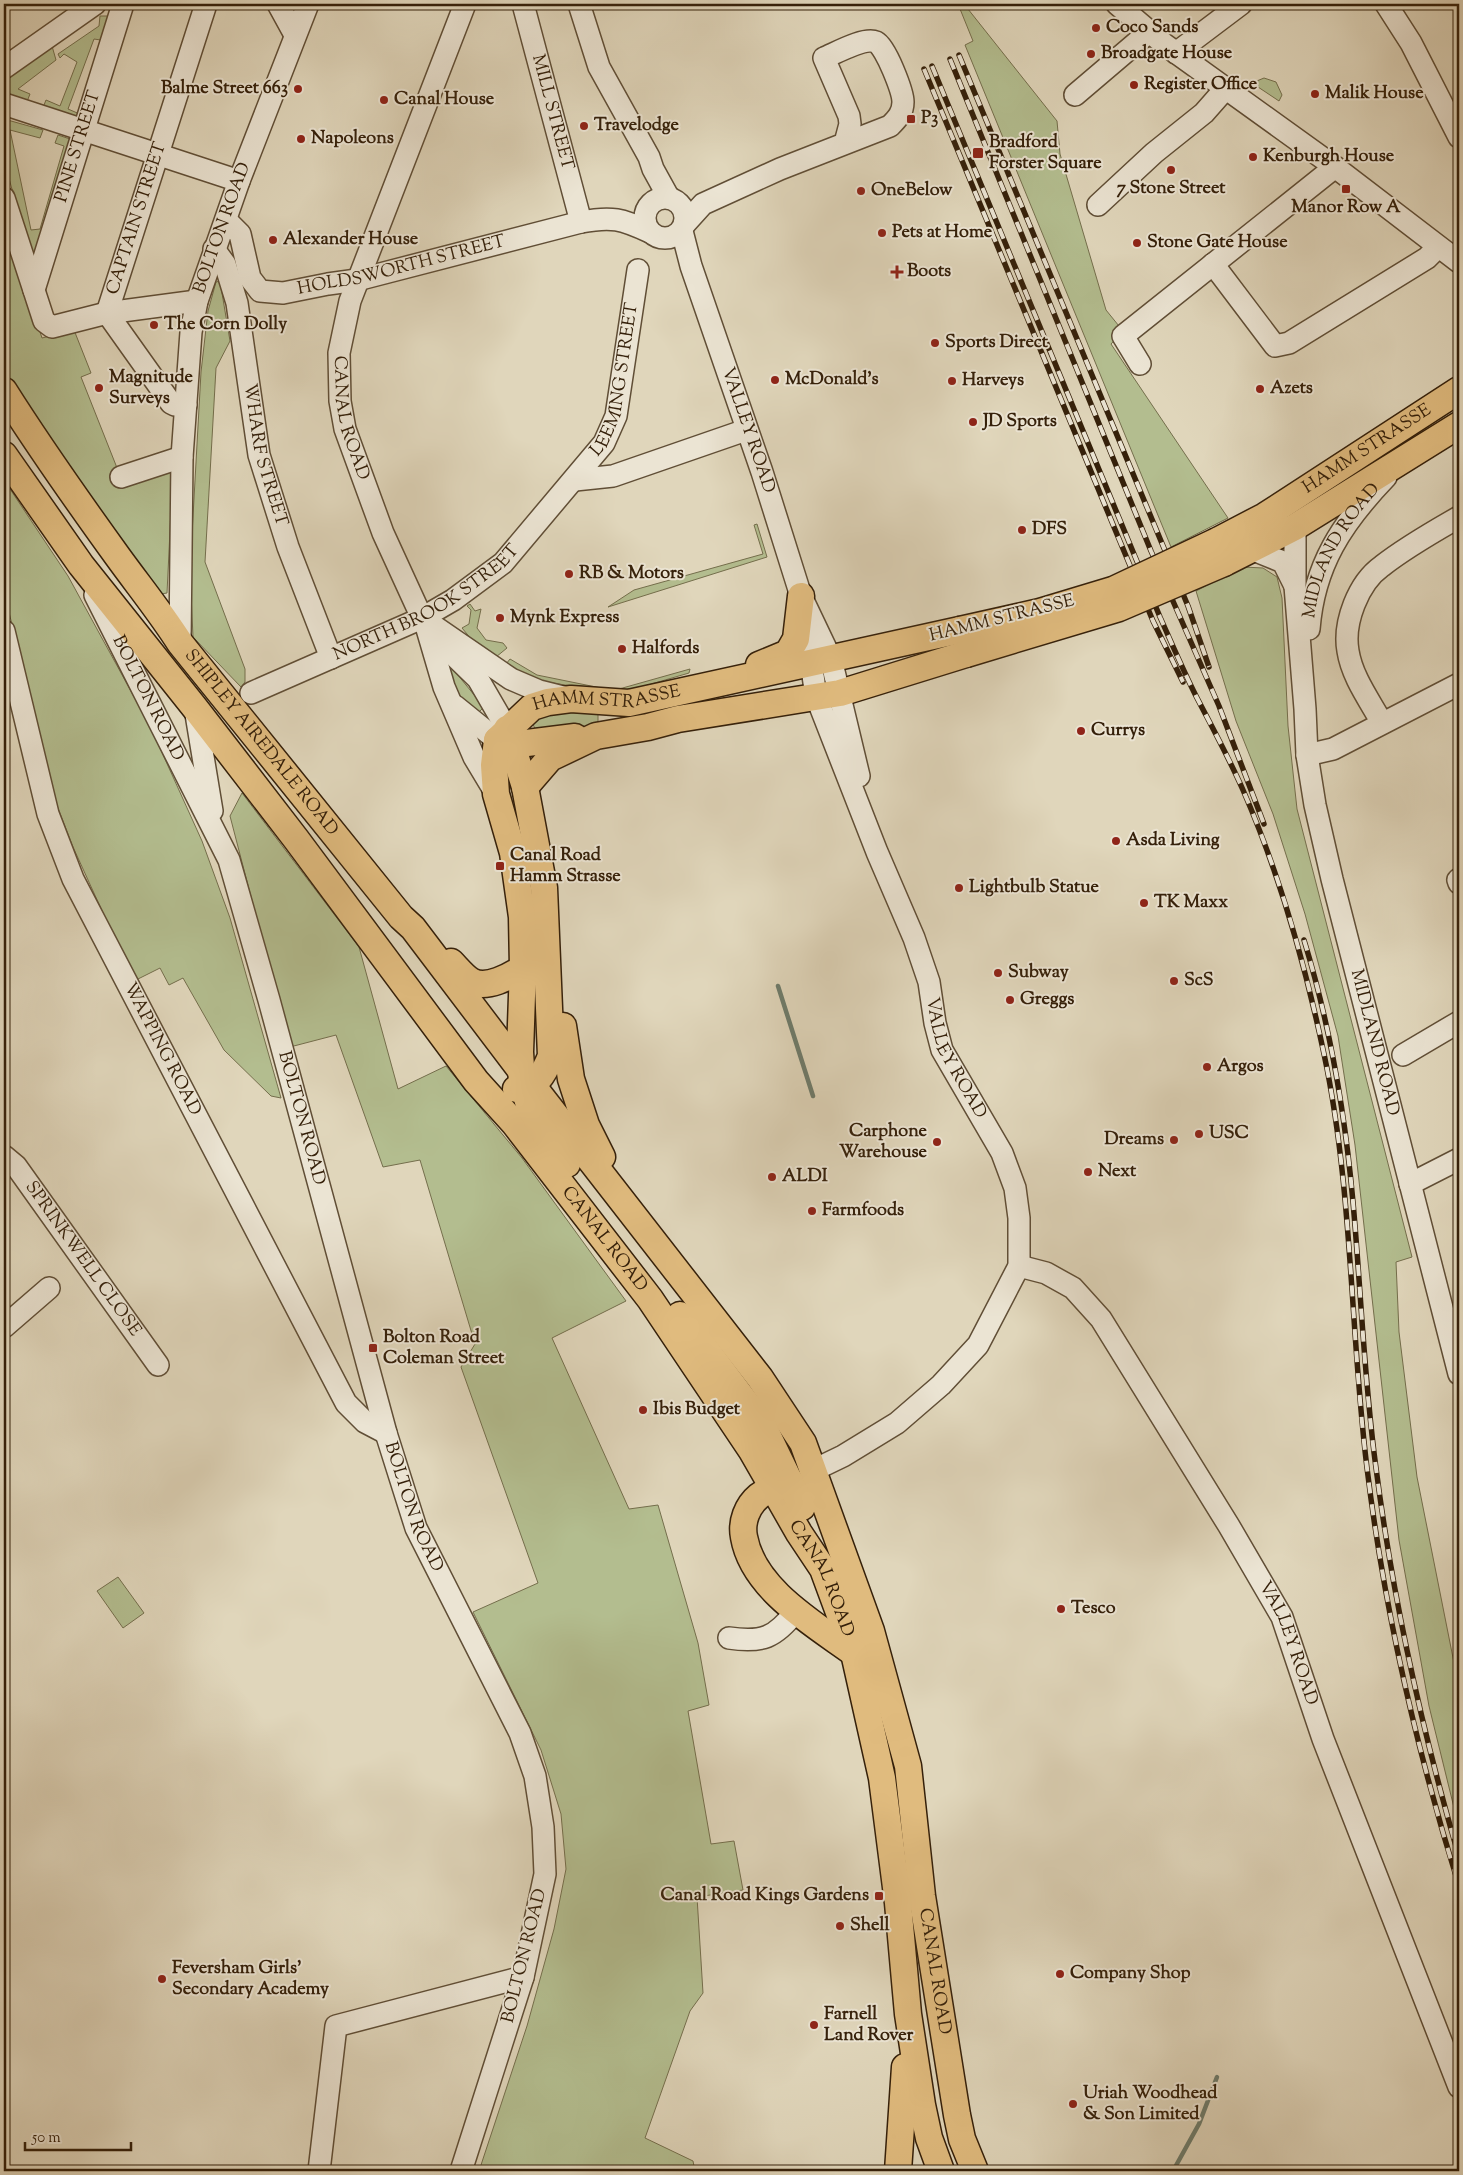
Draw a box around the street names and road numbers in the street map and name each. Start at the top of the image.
street label: MILL STREET [524,52,580,173]
street label: PINE STREET [49,87,108,206]
street label: CAPTAIN STREET [101,139,174,298]
street label: BOLTON ROAD [187,159,258,298]
street label: HOLDSWORTH STREET [295,229,509,303]
street label: LEEMING STREET [584,301,646,463]
street label: CANAL ROAD [326,355,376,484]
street label: VALLEY ROAD [714,364,781,497]
street label: WHARF STREET [236,382,294,530]
street label: HAMM STRASSE [1298,398,1437,501]
street label: MIDLAND ROAD [1297,478,1387,620]
street label: NORTH BROOK STREET [329,539,526,668]
street label: HAMM STRASSE [927,588,1077,650]
street label: BOLTON ROAD [105,631,190,766]
street label: SHIPLEY AIREDALE ROAD [177,644,344,842]
street label: HAMM STRASSE [530,679,683,719]
street label: MIDLAND ROAD [1343,967,1405,1119]
street label: WAPPING ROAD [116,978,207,1121]
street label: VALLEY ROAD [918,996,993,1124]
street label: BOLTON ROAD [270,1048,331,1188]
street label: SPRINKWELL CLOSE [18,1176,147,1342]
street label: CANAL ROAD [555,1181,653,1298]
street label: BOLTON ROAD [377,1439,449,1577]
street label: CANAL ROAD [781,1516,860,1641]
street label: VALLEY ROAD [1251,1577,1324,1709]
street label: BOLTON ROAD [496,1886,554,2026]
street label: CANAL ROAD [911,1906,957,2037]

